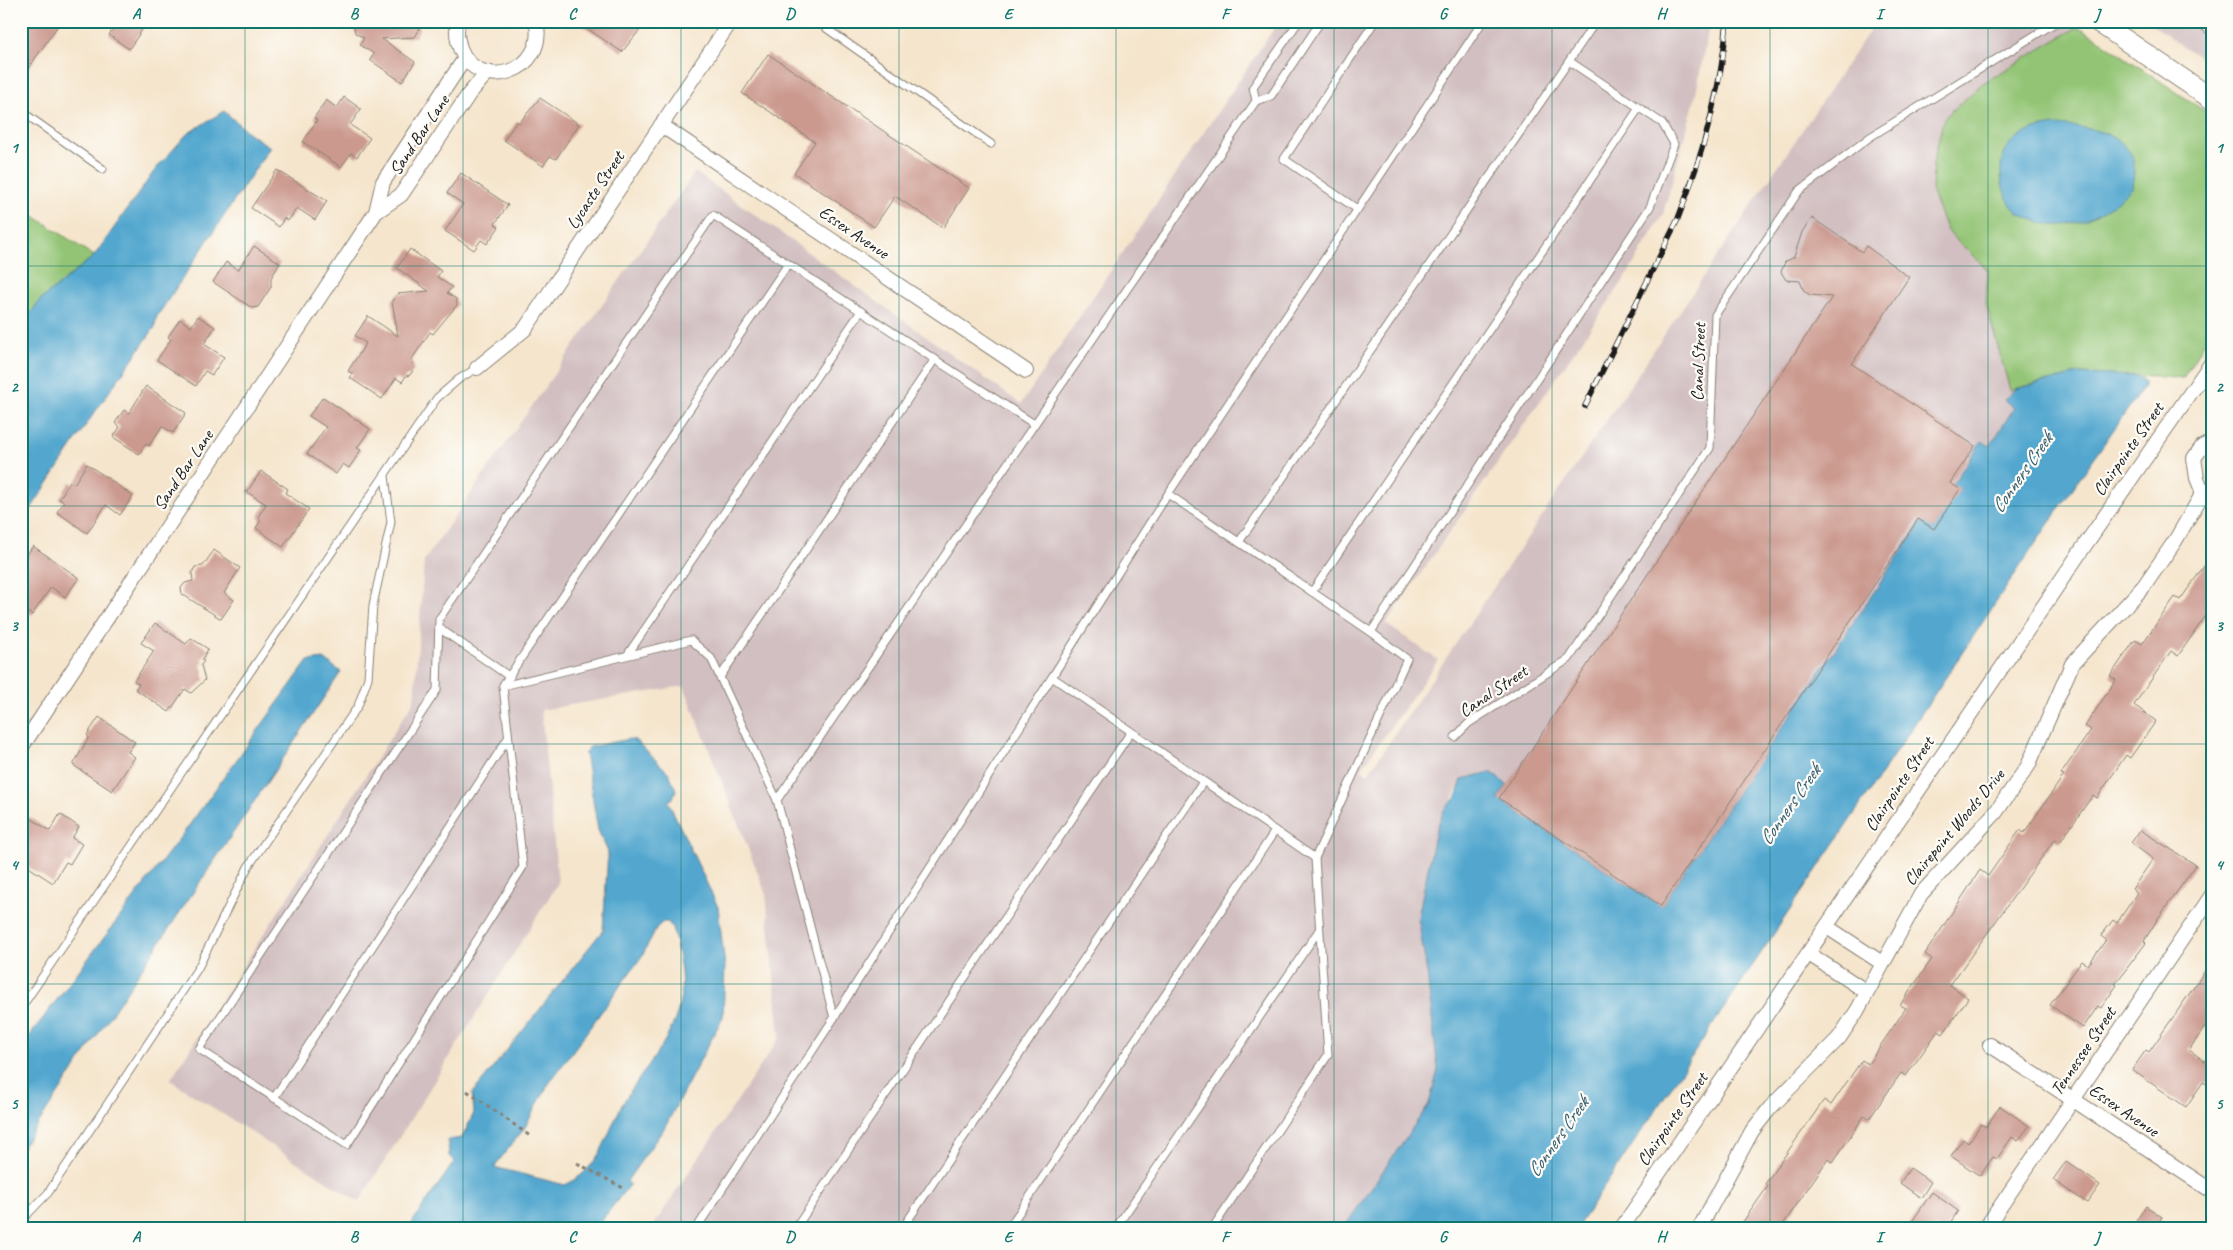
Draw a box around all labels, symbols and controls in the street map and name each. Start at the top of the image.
text: A [132,4,142,24]
text: B [350,4,360,24]
text: C [568,4,578,24]
text: D [785,4,796,24]
text: E [1004,4,1015,24]
text: F [1221,4,1232,24]
text: G [1439,4,1449,24]
text: H [1656,4,1668,24]
text: I [1876,4,1886,24]
text: J [2093,4,2102,24]
street label: Sand Bar Lane [384,90,455,179]
text: 1 [10,138,19,158]
text: 1 [2215,138,2224,158]
street label: Lycaste Street [561,145,630,233]
street label: Essex Avenue [815,201,894,264]
street label: Canal Street [1686,321,1710,401]
text: 2 [10,377,19,397]
text: 2 [2215,377,2224,397]
street label: Clairpointe Street [2088,396,2169,500]
street label: Sand Bar Lane [148,425,219,514]
water label: Conners Creek [1986,425,2061,518]
text: 3 [10,616,19,636]
text: 3 [2215,616,2224,636]
street label: Canal Street [1455,659,1533,722]
street label: Clairpointe Street [1859,731,1940,835]
water label: Conners Creek [1754,757,1829,850]
street label: Clairepoint Woods Drive [1899,763,2010,890]
text: 4 [10,855,19,875]
text: 4 [2215,855,2224,875]
street label: Tennessee Street [2045,1001,2122,1099]
street label: Clairpointe Street [1632,1066,1713,1170]
street label: Essex Avenue [2085,1079,2164,1142]
water label: Conners Creek [1522,1089,1597,1182]
text: 5 [11,1094,20,1114]
text: 5 [2216,1094,2225,1114]
text: A [132,1227,142,1247]
text: B [350,1227,360,1247]
text: C [568,1227,578,1247]
text: D [785,1227,796,1247]
text: E [1004,1227,1015,1247]
text: F [1221,1227,1232,1247]
text: G [1439,1227,1449,1247]
text: H [1656,1227,1668,1247]
text: I [1876,1227,1886,1247]
text: J [2093,1227,2102,1247]

